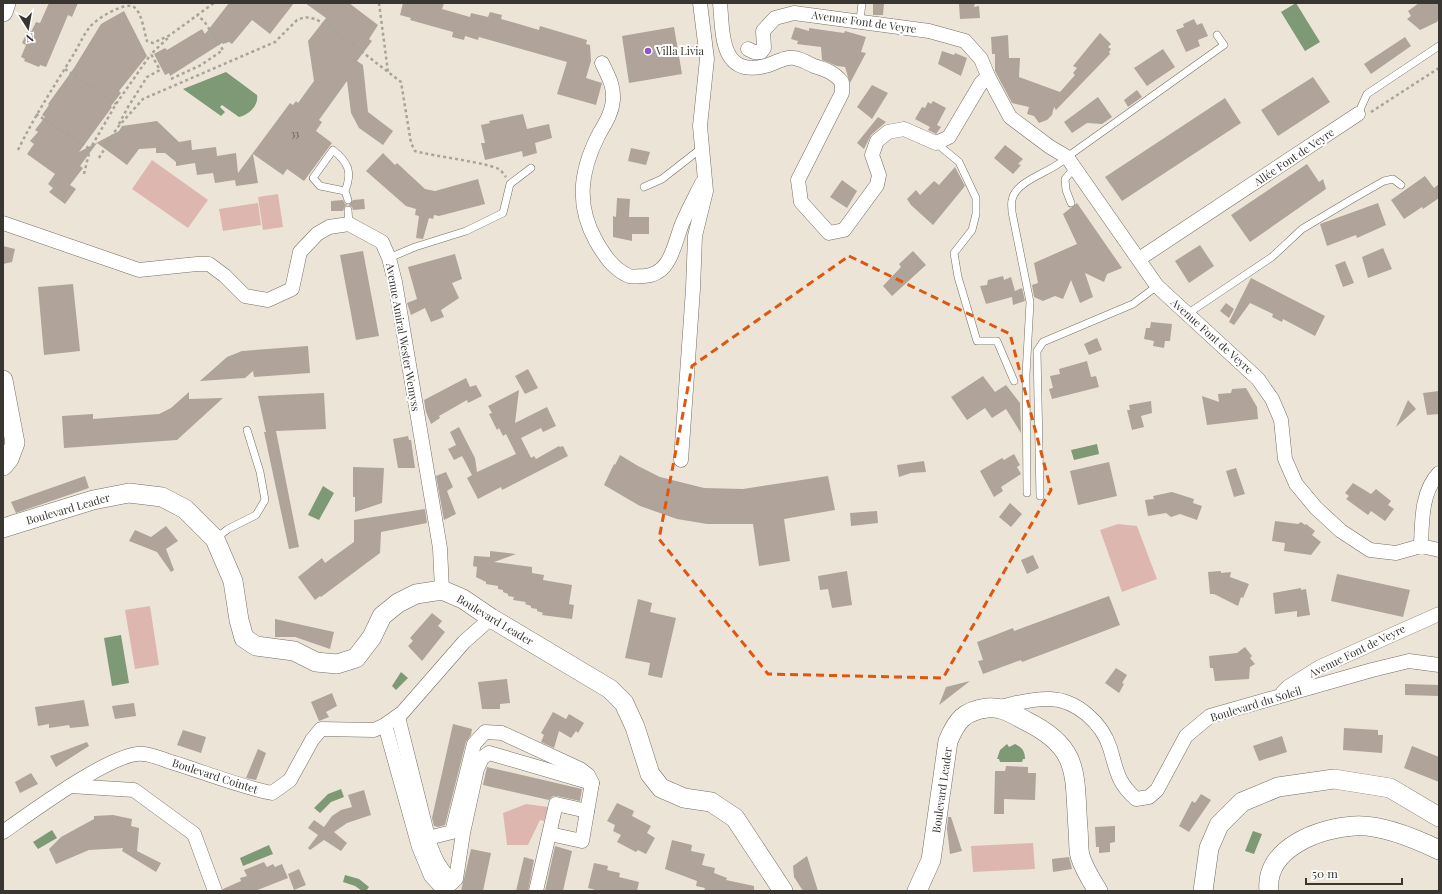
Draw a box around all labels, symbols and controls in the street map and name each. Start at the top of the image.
street label: Avenue Font de Veyre [810,7,918,36]
north arrow [8,8,48,48]
text: N [25,30,35,46]
place label: Villa Livia [655,43,705,58]
marker: Villa Livia [643,46,653,56]
street label: Allée Font de Veyre [1250,124,1337,190]
house number: 33 [291,127,299,139]
street label: Avenue Amiral Wester Wemyss [383,261,424,412]
street label: Avenue Font de Veyre [1167,294,1257,377]
street label: Boulevard Leader [24,489,112,528]
street label: Boulevard Leader [454,591,536,648]
street label: Avenue Font de Veyre [1305,620,1408,681]
street label: Boulevard du Soleil [1208,682,1303,725]
street label: Boulevard Leader [928,746,955,834]
street label: Boulevard Cointet [170,755,260,796]
scale bar [1306,860,1402,886]
text: 50 m [1312,865,1338,881]

